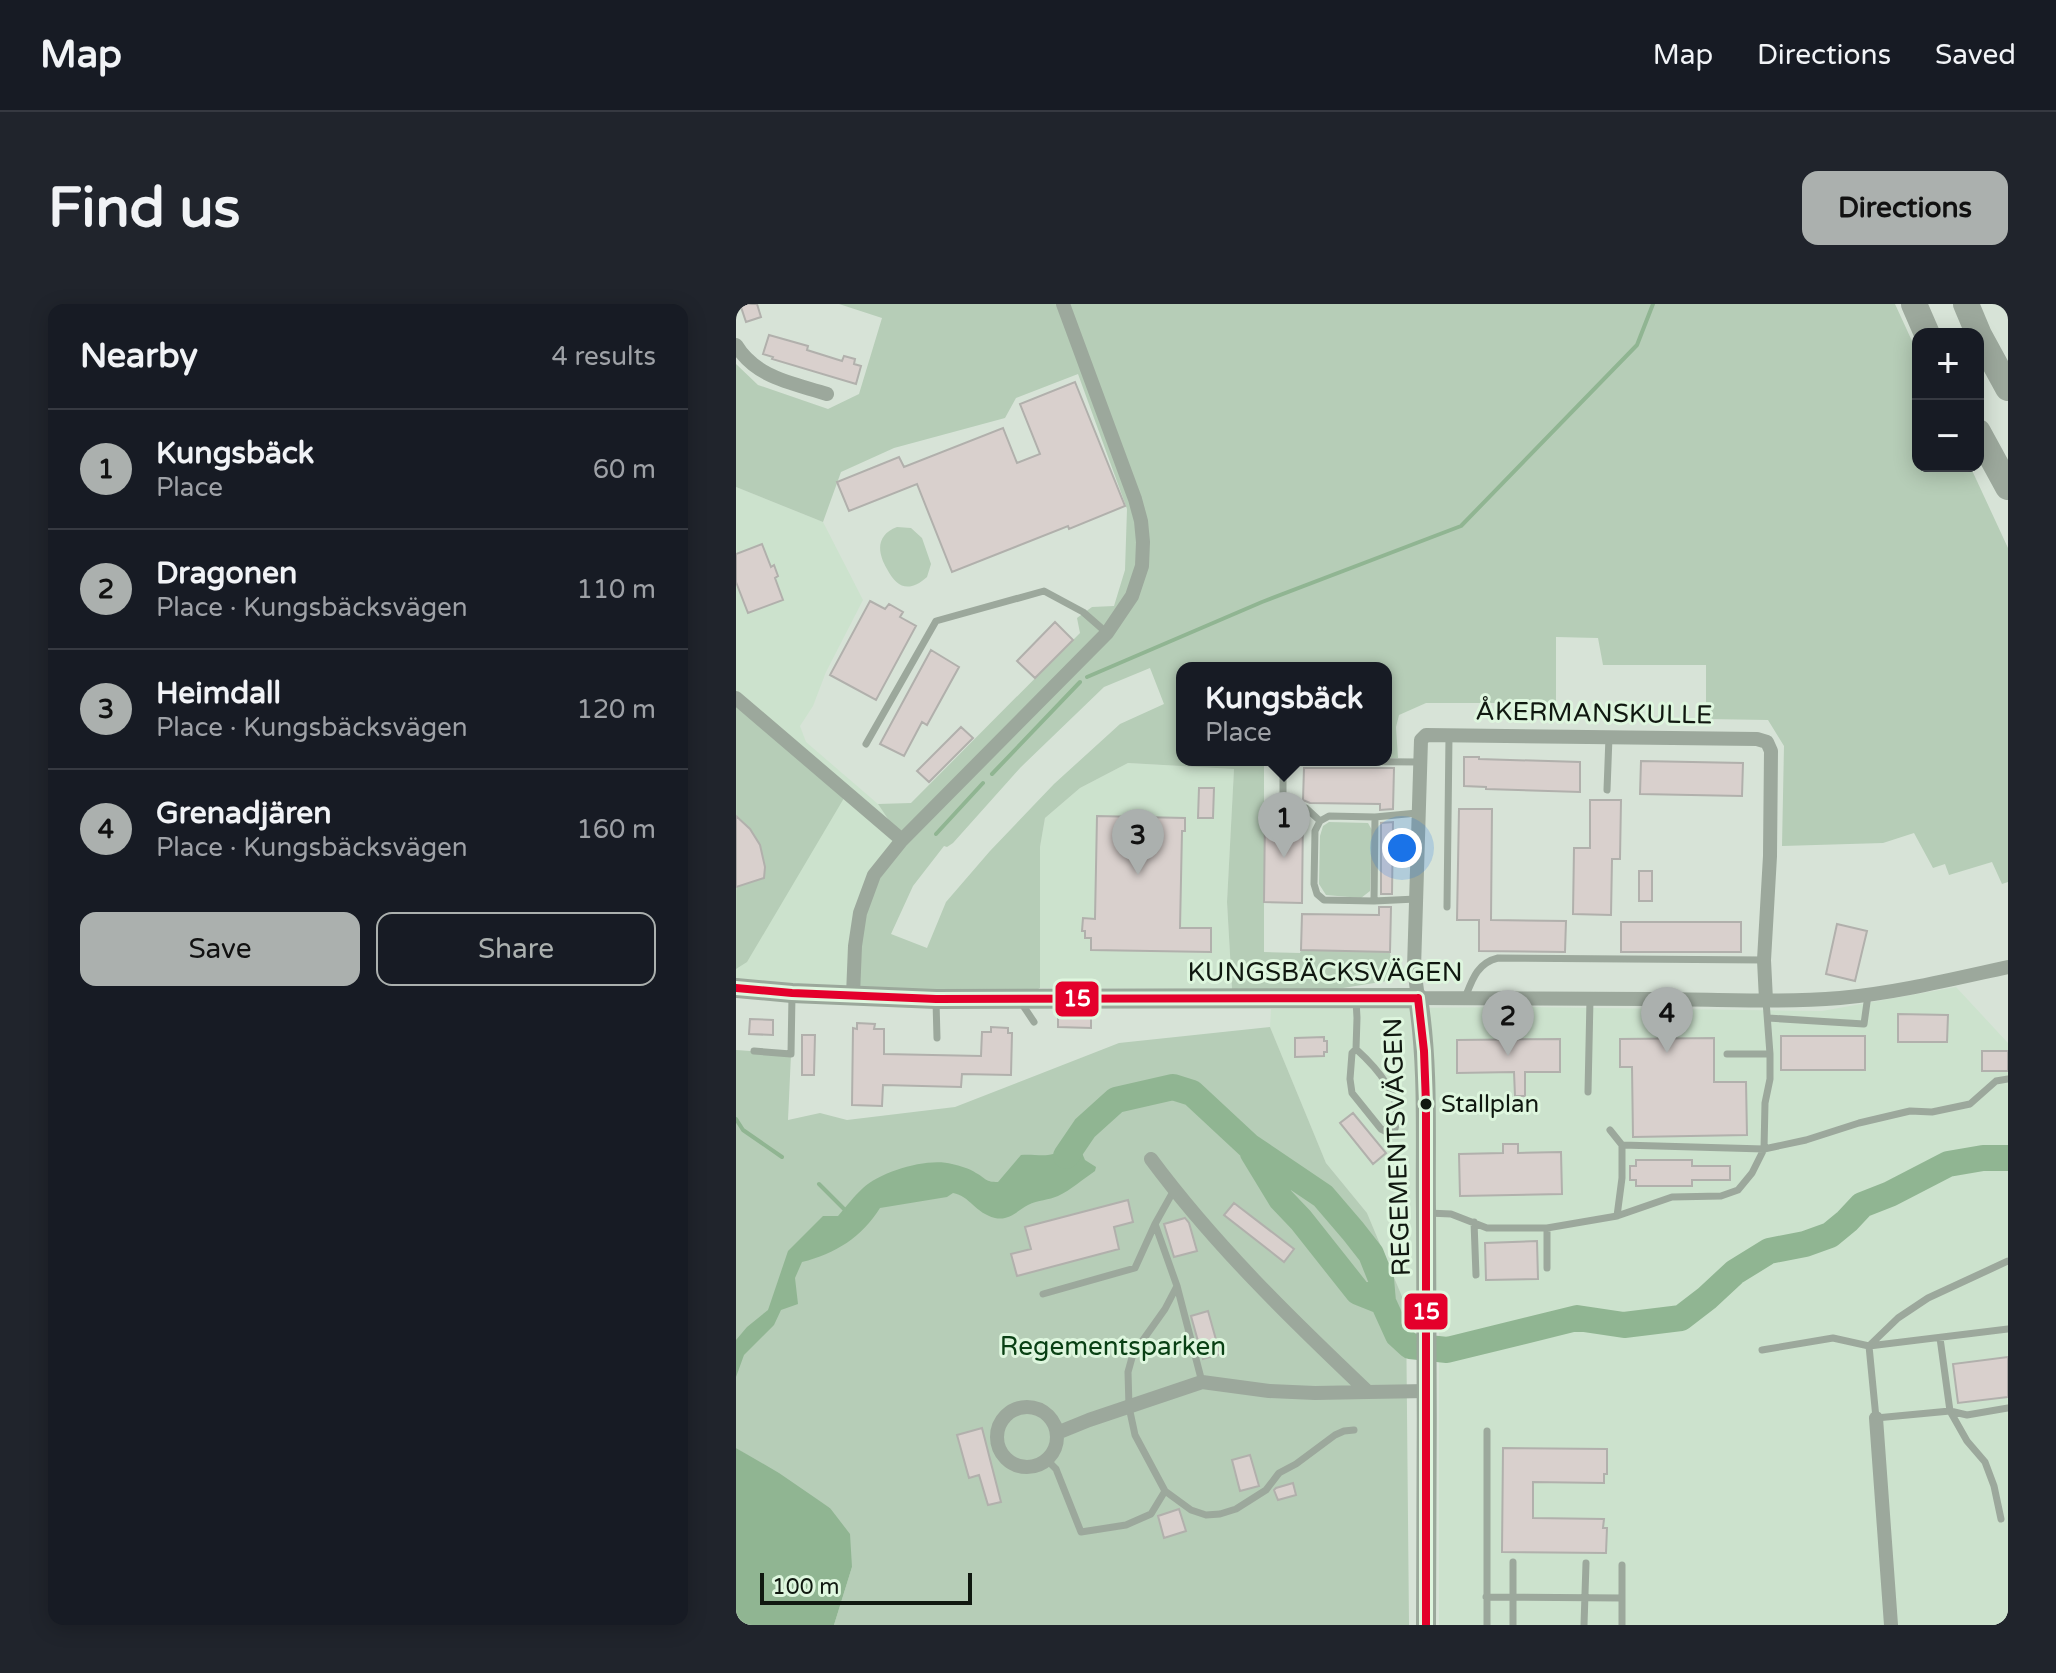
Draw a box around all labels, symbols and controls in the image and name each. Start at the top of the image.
text: Map [40,32,122,78]
text: Map [1653,38,1713,72]
text: Directions [1757,38,1891,72]
text: Saved [1935,38,2016,72]
button: Directions [1802,171,2008,245]
text: Find us [48,175,240,242]
map controls [1912,328,1984,472]
button: + [1912,328,1984,400]
text: Nearby [80,336,198,377]
text: 4 results [551,341,656,372]
button: − [1912,400,1984,472]
text: Kungsbäck [156,435,314,472]
text: 1 [98,454,114,485]
text: 60 m [593,454,656,485]
text: Place [156,472,223,503]
text: Dragonen [156,555,297,592]
text: 2 [98,574,114,605]
text: 110 m [576,574,656,605]
text: Place · Kungsbäcksvägen [156,592,468,623]
popup [1176,662,1392,766]
text: Heimdall [156,675,281,712]
text: Kungsbäck [1205,680,1363,717]
text: 3 [98,694,114,725]
text: 120 m [576,694,656,725]
street label: ÅKERMANSKULLE [1475,694,1713,731]
text: Place · Kungsbäcksvägen [156,712,468,743]
text: Place [1205,717,1272,748]
pin: 1 [1258,792,1310,858]
text: Grenadjären [156,795,332,832]
pin: 3 [1112,809,1164,875]
text: 4 [98,814,114,845]
text: 160 m [576,814,656,845]
your location [1382,828,1422,868]
text: Place · Kungsbäcksvägen [156,832,468,863]
button: Save [80,912,360,986]
button: Share [376,912,656,986]
street label: KUNGSBÄCKSVÄGEN [1187,957,1463,988]
line badge: 15 [1054,980,1100,1018]
text: 15 [1063,986,1091,1012]
pin: 4 [1641,987,1693,1053]
pin: 2 [1482,990,1534,1056]
street label: REGEMENTSVÄGEN [1377,1017,1417,1277]
place label: Stallplan [1441,1090,1539,1119]
marker: Stallplan [1418,1096,1434,1112]
line badge: 15 [1403,1292,1449,1331]
text: 15 [1412,1299,1440,1325]
park label: Regementsparken [1000,1331,1226,1362]
scale bar [760,1569,972,1605]
text: 100 m [772,1574,839,1600]

